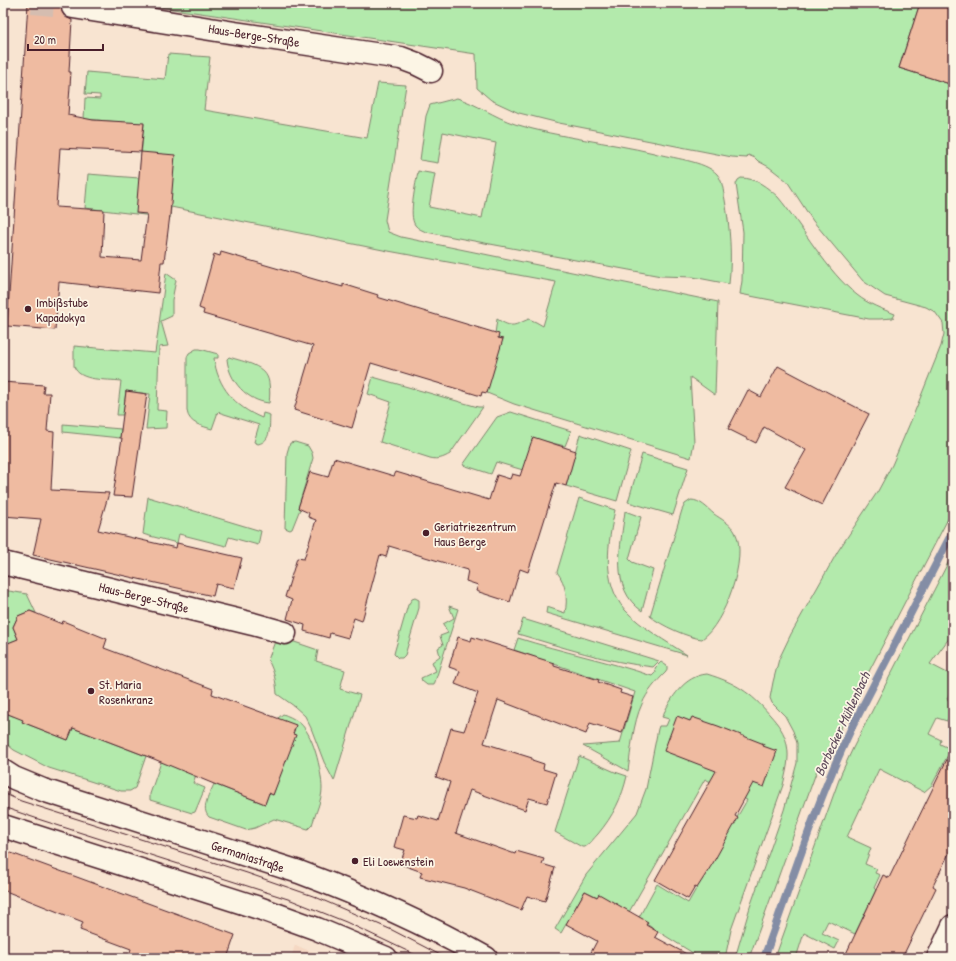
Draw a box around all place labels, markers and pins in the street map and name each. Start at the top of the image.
place label: Imbißstube Kapadokya [36,293,88,326]
marker: Imbißstube Kapadokya [23,304,33,314]
place label: Geriatriezentrum Haus Berge [434,517,516,550]
marker: Geriatriezentrum Haus Berge [421,528,431,538]
place label: St. Maria Rosenkranz [99,675,154,708]
marker: St. Maria Rosenkranz [86,686,96,696]
place label: Eli Loewenstein [363,852,434,870]
marker: Eli Loewenstein [350,856,360,866]

